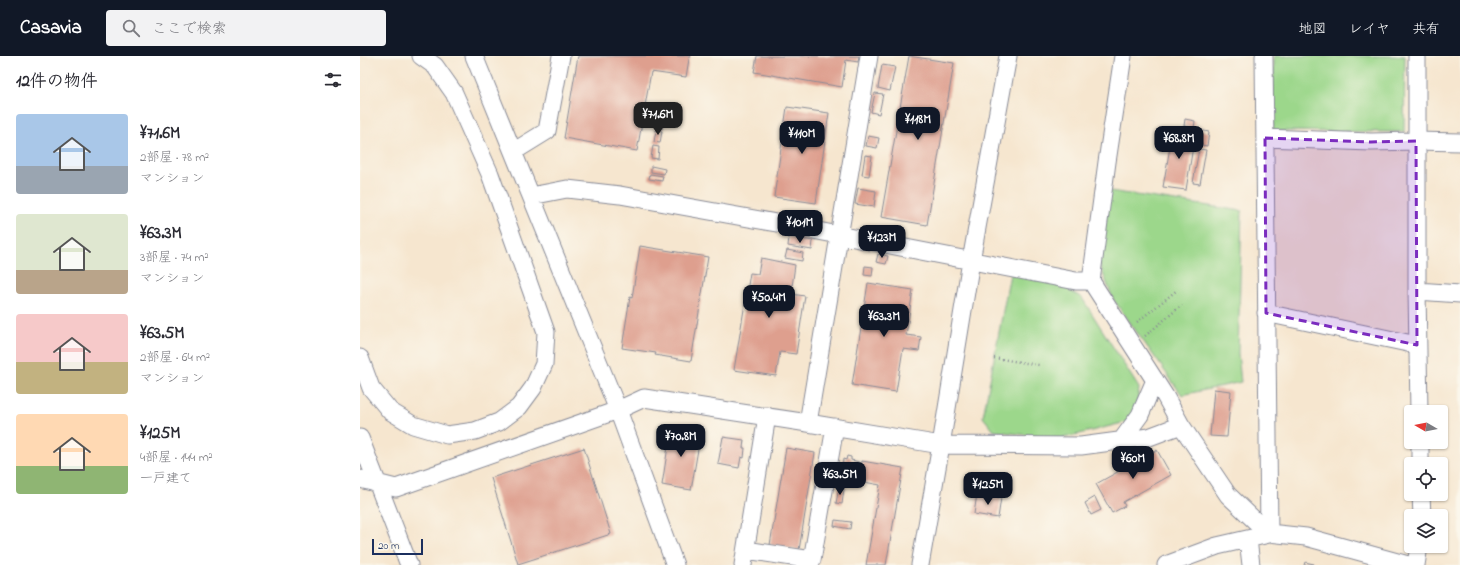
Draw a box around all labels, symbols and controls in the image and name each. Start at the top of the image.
search box [106,10,386,46]
text: Casavia [20,15,82,42]
icon: search [120,17,142,39]
text: ここで検索 [152,18,227,40]
text: 地図 [1299,19,1327,40]
text: レイヤ [1349,19,1390,40]
text: 共有 [1412,19,1440,40]
text: 12件の物件 [16,69,98,94]
icon: filters [322,69,344,91]
pin: ¥71.6M [625,102,691,136]
text: ¥71.6M [643,105,673,124]
pin: ¥118M [890,107,946,141]
text: ¥118M [905,110,931,129]
text: ¥71.6M [140,121,180,146]
pin: ¥110M [774,121,830,155]
text: ¥110M [789,124,815,143]
pin: ¥68.8M [1146,126,1212,160]
text: ¥68.8M [1163,129,1195,148]
icon: home [48,130,96,178]
text: 2部屋 · 78 m² [140,148,209,167]
text: マンション [140,169,204,188]
pin: ¥101M [772,210,828,244]
text: ¥101M [787,213,813,232]
text: ¥63.3M [140,221,182,246]
pin: ¥123M [854,225,910,259]
text: ¥123M [868,228,896,247]
icon: home [48,230,96,278]
text: 3部屋 · 74 m² [140,248,209,267]
text: マンション [140,269,204,288]
pin: ¥50.4M [736,285,802,319]
text: ¥50.4M [752,288,786,307]
pin: ¥63.3M [851,304,917,338]
text: ¥63.3M [868,307,900,326]
text: ¥63.5M [140,321,185,346]
icon: home [48,330,96,378]
text: 2部屋 · 64 m² [140,348,210,367]
text: マンション [140,369,204,388]
north arrow [1404,405,1448,449]
map controls [1404,405,1448,553]
text: ¥125M [140,421,181,446]
pin: ¥70.8M [648,424,714,458]
text: ¥70.8M [665,427,697,446]
icon: home [48,430,96,478]
pin: ¥60M [1109,446,1157,480]
text: 4部屋 · 144 m² [140,448,213,467]
text: ¥60M [1121,449,1145,468]
button: locate [1404,457,1448,501]
pin: ¥63.5M [807,462,873,496]
text: ¥63.5M [823,465,857,484]
text: 一戸建て [140,469,192,488]
pin: ¥125M [960,472,1016,506]
text: ¥125M [973,475,1004,494]
button: layers [1404,509,1448,553]
scale bar [372,537,423,556]
text: 20 m [378,538,400,554]

